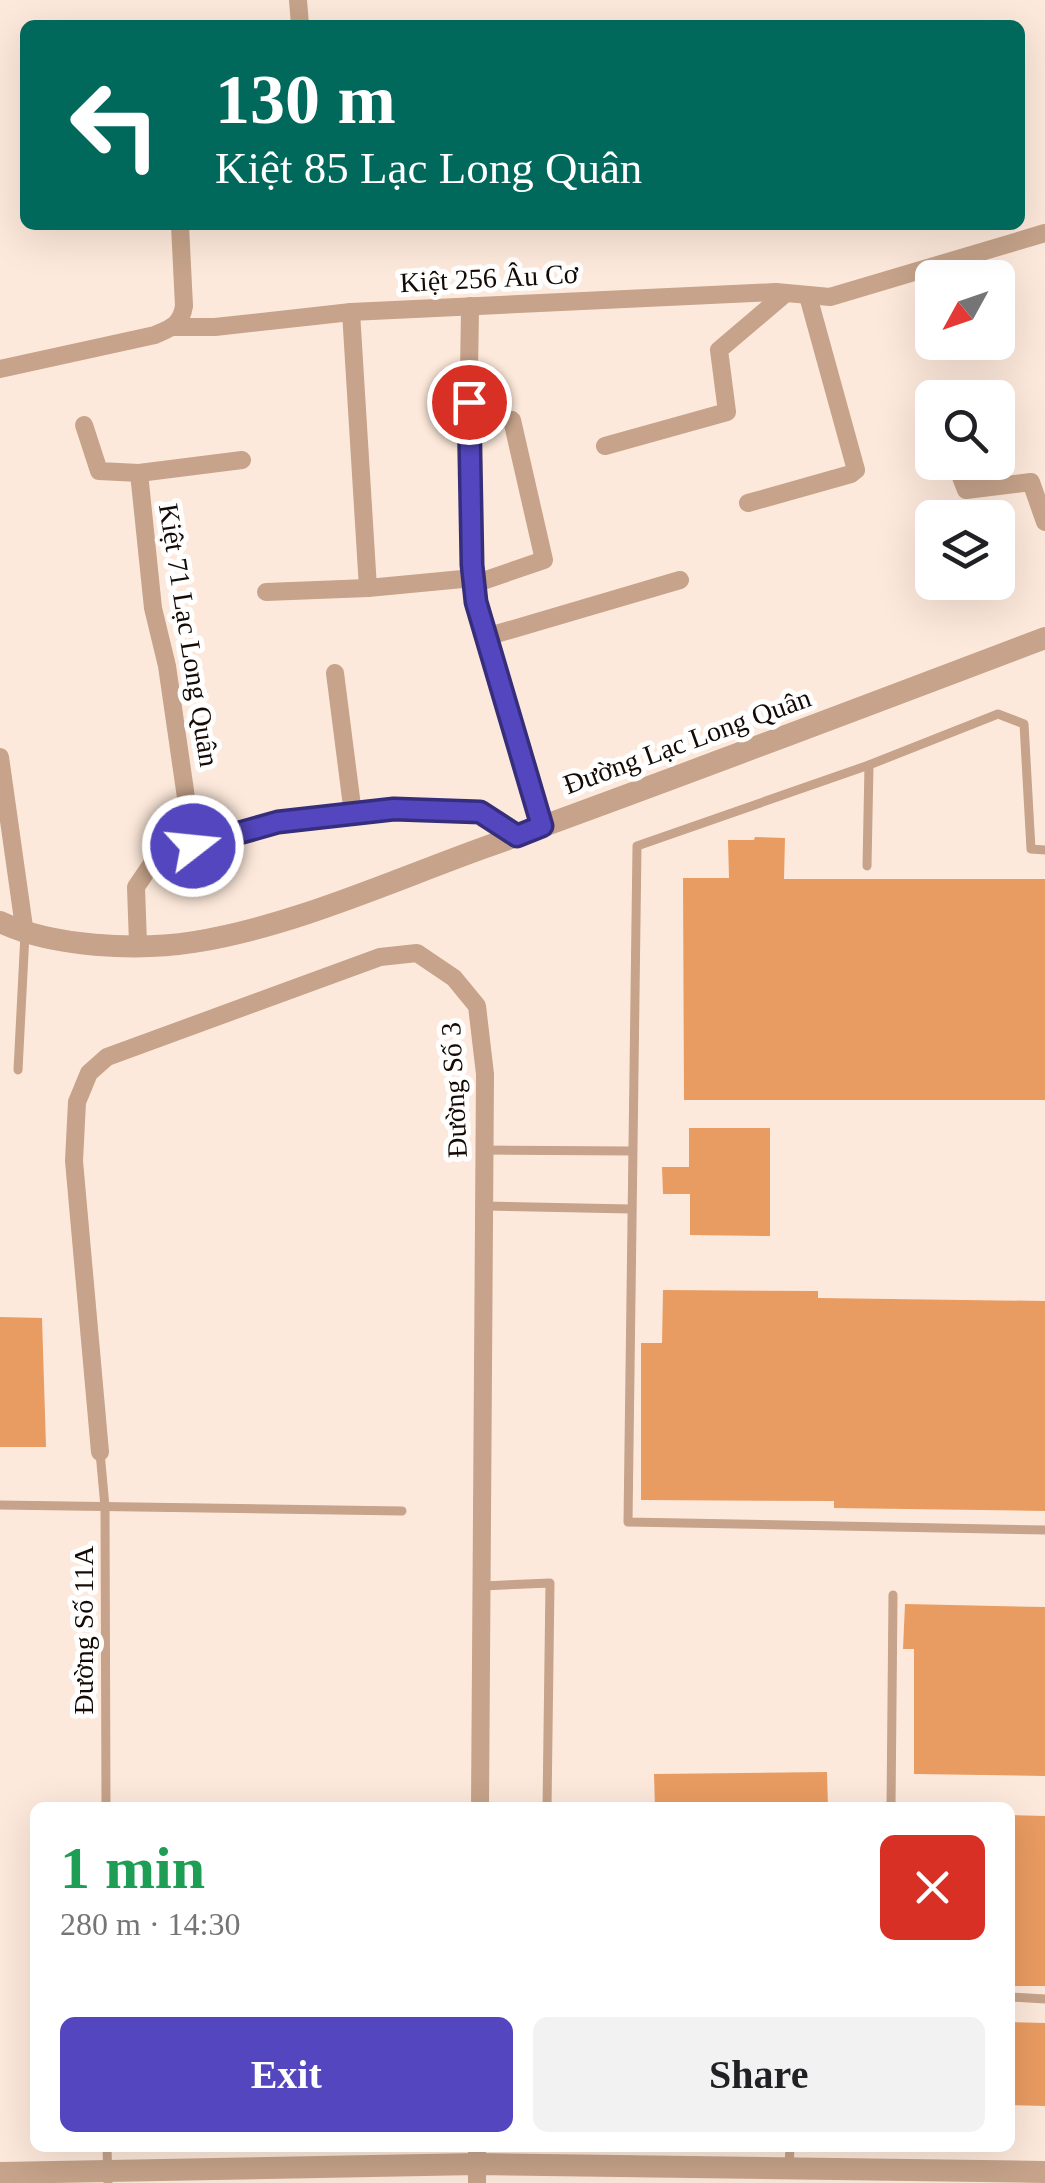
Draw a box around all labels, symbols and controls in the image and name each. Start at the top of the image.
icon: left [50,60,180,190]
text: 130 m [215,61,396,138]
text: Kiệt 85 Lạc Long Quân [215,143,642,193]
street label: Kiệt 256 Âu Cơ [399,258,580,298]
north arrow [915,260,1015,360]
map controls [915,260,1015,600]
pin [427,360,512,445]
icon: arrive [442,375,497,430]
button: search [915,380,1015,480]
button: layers [915,500,1015,600]
street label: Kiệt 71 Lạc Long Quân [153,501,225,769]
street label: Đường Lạc Long Quân [559,682,815,800]
position arrow [141,794,245,898]
street label: Đường Số 3 [435,1021,473,1159]
street label: Đường Số 11A [68,1545,99,1714]
text: 1 min [60,1835,205,1901]
button: close [880,1835,985,1940]
text: 280 m · 14:30 [60,1906,240,1942]
button: Exit [60,2017,513,2132]
button: Share [533,2017,985,2132]

